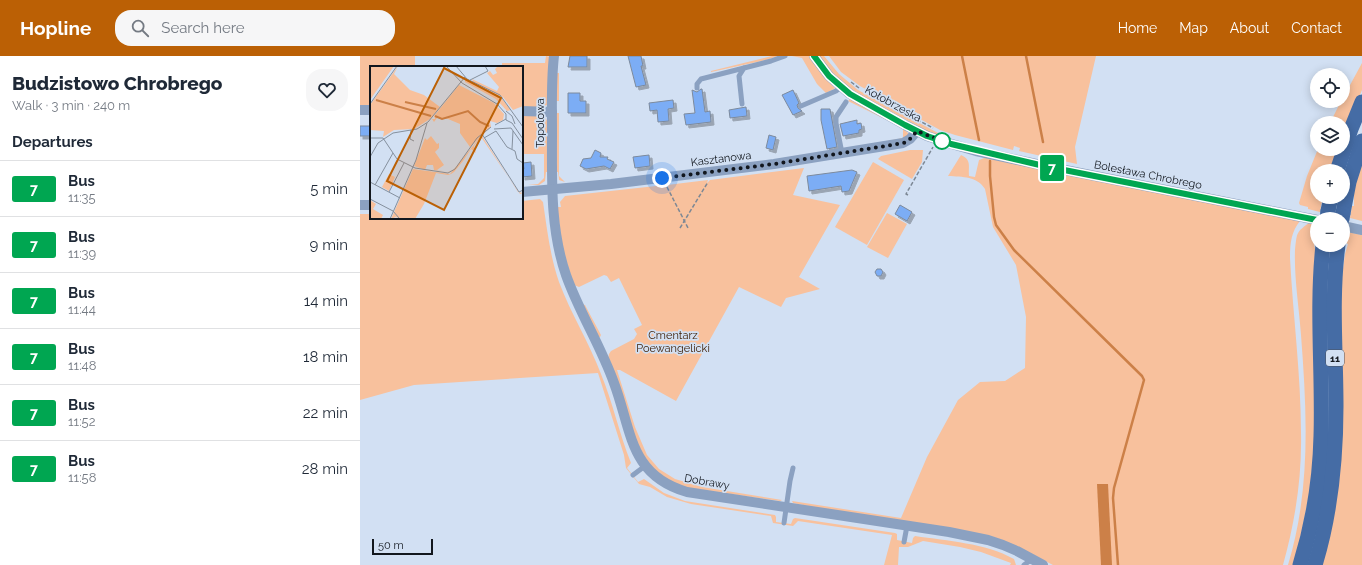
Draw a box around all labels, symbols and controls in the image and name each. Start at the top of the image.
search box [115,10,395,46]
text: Hopline [20,17,91,39]
icon: search [129,17,151,39]
text: Search here [161,19,245,37]
text: Home [1118,20,1157,36]
text: Map [1179,20,1208,36]
text: About [1230,20,1269,36]
text: Contact [1291,20,1342,36]
inset map [370,66,523,219]
map controls [1310,68,1350,252]
button: locate [1310,68,1350,108]
button: heart [306,69,348,111]
text: Budzistowo Chrobrego [12,72,222,94]
street label: Kołobrzeska [862,83,924,125]
text: Walk · 3 min · 240 m [12,98,130,113]
street label: Topolowa [534,98,547,148]
button: layers [1310,116,1350,156]
unlabelled marker [933,132,951,150]
text: Departures [12,133,93,151]
street label: Kasztanowa [690,149,752,169]
line badge: 7 [1039,155,1065,181]
street label: Bolesława Chrobrego [1093,158,1204,192]
text: 7 [1048,160,1056,176]
button: + [1310,164,1350,204]
your location [652,168,672,188]
text: Bus [68,172,95,190]
text: 5 min [310,180,348,198]
text: 7 [30,181,38,197]
text: 11:35 [68,190,96,205]
button: − [1310,212,1350,252]
text: Bus [68,228,95,246]
text: 9 min [310,236,348,254]
text: 7 [30,237,38,253]
text: 11:39 [68,246,96,261]
text: Bus [68,284,95,302]
text: 14 min [304,292,348,310]
text: 7 [30,293,38,309]
text: 11:44 [68,302,96,317]
park label: Cmentarz Poewangelicki [636,329,710,355]
text: Bus [68,340,95,358]
text: 18 min [303,348,348,366]
text: 7 [30,349,38,365]
road number: 11 [1326,350,1344,366]
text: 11:48 [68,358,96,373]
text: Bus [68,396,95,414]
text: 22 min [303,404,348,422]
text: 7 [30,405,38,421]
text: 11:52 [68,414,95,429]
text: Bus [68,452,95,470]
text: 28 min [302,460,348,478]
text: 7 [30,461,38,477]
text: 11:58 [68,470,96,485]
street label: Dobrawy [683,472,731,492]
scale bar [372,537,433,556]
text: 50 m [378,539,404,552]

